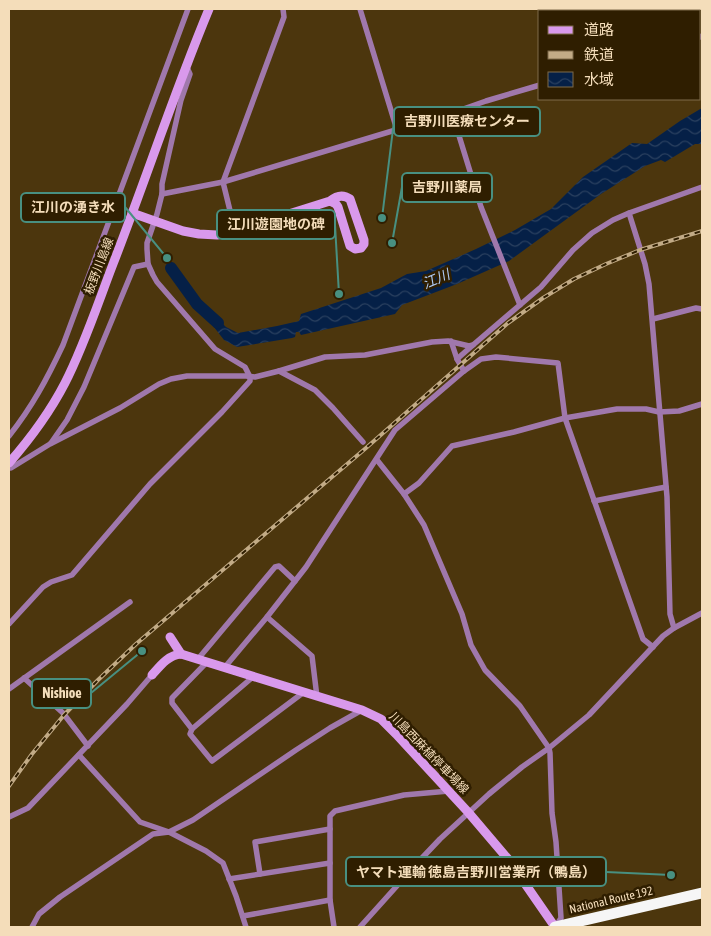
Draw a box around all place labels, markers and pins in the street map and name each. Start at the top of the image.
callout: 吉野川医療センター [394,107,540,136]
callout: 吉野川薬局 [402,173,492,202]
callout: 江川の湧き水 [21,193,125,222]
callout: 江川遊園地の碑 [217,210,335,239]
callout: Nishioe [32,679,91,708]
callout: ヤマト運輸 徳島吉野川営業所（鴨島） [346,857,606,886]

